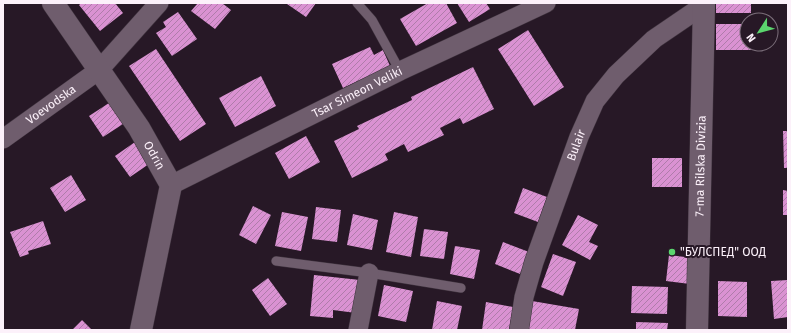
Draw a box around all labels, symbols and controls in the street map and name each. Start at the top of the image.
north arrow [739,12,779,52]
text: N [744,31,759,44]
street label: Tsar Simeon Veliki [310,64,405,121]
street label: Voevodska [23,82,79,127]
street label: 7-ma Rilska Divizia [692,115,709,217]
street label: Bulair [564,127,589,163]
street label: Odrin [141,139,168,172]
place label: "БУЛСПЕД" ООД [680,245,766,259]
marker: "БУЛСПЕД" ООД [667,247,677,257]

